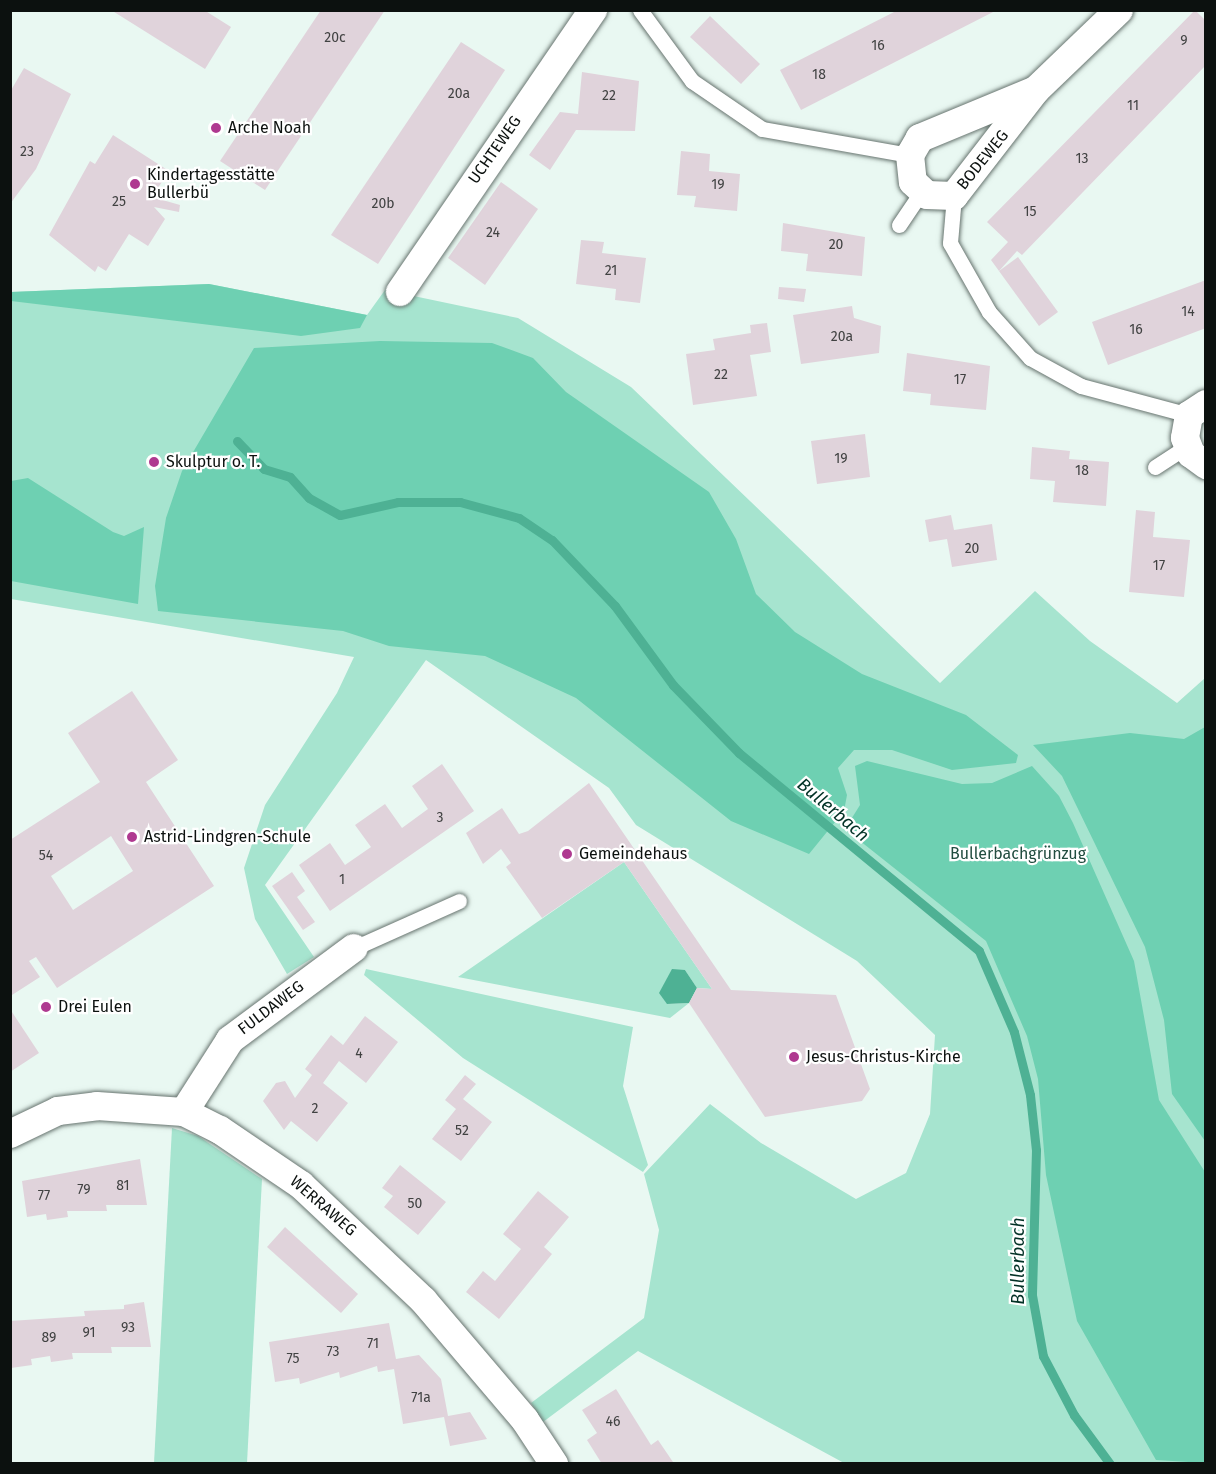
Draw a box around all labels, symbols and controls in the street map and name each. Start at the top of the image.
house number: 20c [324,30,346,46]
house number: 9 [1180,33,1188,49]
house number: 16 [871,38,885,54]
house number: 18 [812,67,826,83]
house number: 20a [448,86,470,102]
house number: 22 [602,88,616,104]
house number: 11 [1127,98,1139,114]
street label: UCHTEWEG [464,112,526,188]
place label: Arche Noah [228,118,311,138]
marker: Arche Noah [209,121,223,135]
street label: BODEWEG [953,126,1013,194]
house number: 23 [20,144,34,160]
house number: 13 [1075,151,1089,167]
place label: Kindertagesstätte Bullerbü [147,165,275,203]
marker: Kindertagesstätte Bullerbü [128,177,142,191]
house number: 19 [711,177,725,193]
house number: 25 [112,194,126,210]
house number: 20b [371,196,395,212]
house number: 15 [1023,204,1037,220]
house number: 24 [486,225,500,241]
house number: 20 [829,237,843,253]
house number: 21 [605,263,617,279]
house number: 14 [1181,304,1195,320]
house number: 16 [1129,322,1143,338]
house number: 20a [831,329,853,345]
house number: 22 [714,367,728,383]
house number: 17 [954,372,966,388]
house number: 19 [834,451,848,467]
place label: Skulptur o. T. [166,452,260,472]
marker: Skulptur o. T. [147,455,161,469]
house number: 18 [1075,463,1089,479]
house number: 20 [965,541,979,557]
house number: 17 [1153,558,1165,574]
water label: Bullerbach [793,774,873,846]
house number: 3 [437,810,443,826]
place label: Astrid-Lindgren-Schule [144,827,311,847]
marker: Astrid-Lindgren-Schule [125,830,139,844]
place label: Gemeindehaus [579,844,687,864]
park label: Bullerbachgrünzug [950,844,1086,864]
marker: Gemeindehaus [560,847,574,861]
house number: 54 [39,848,53,864]
house number: 1 [339,872,345,888]
street label: FULDAWEG [234,977,308,1039]
place label: Drei Eulen [58,997,132,1017]
marker: Drei Eulen [39,1000,53,1014]
house number: 4 [355,1046,363,1062]
place label: Jesus-Christus-Kirche [806,1047,961,1067]
marker: Jesus-Christus-Kirche [787,1050,801,1064]
house number: 2 [312,1101,318,1117]
house number: 52 [455,1123,469,1139]
street label: WERRAWEG [286,1172,360,1240]
house number: 81 [116,1178,130,1194]
house number: 79 [77,1182,91,1198]
house number: 77 [38,1188,50,1204]
house number: 50 [408,1196,422,1212]
water label: Bullerbach [1007,1217,1029,1305]
house number: 93 [121,1320,135,1336]
house number: 91 [82,1325,96,1341]
house number: 89 [42,1330,56,1346]
house number: 71 [367,1336,379,1352]
house number: 73 [326,1344,340,1360]
house number: 75 [286,1351,300,1367]
house number: 71a [411,1390,431,1406]
house number: 46 [606,1414,620,1430]

